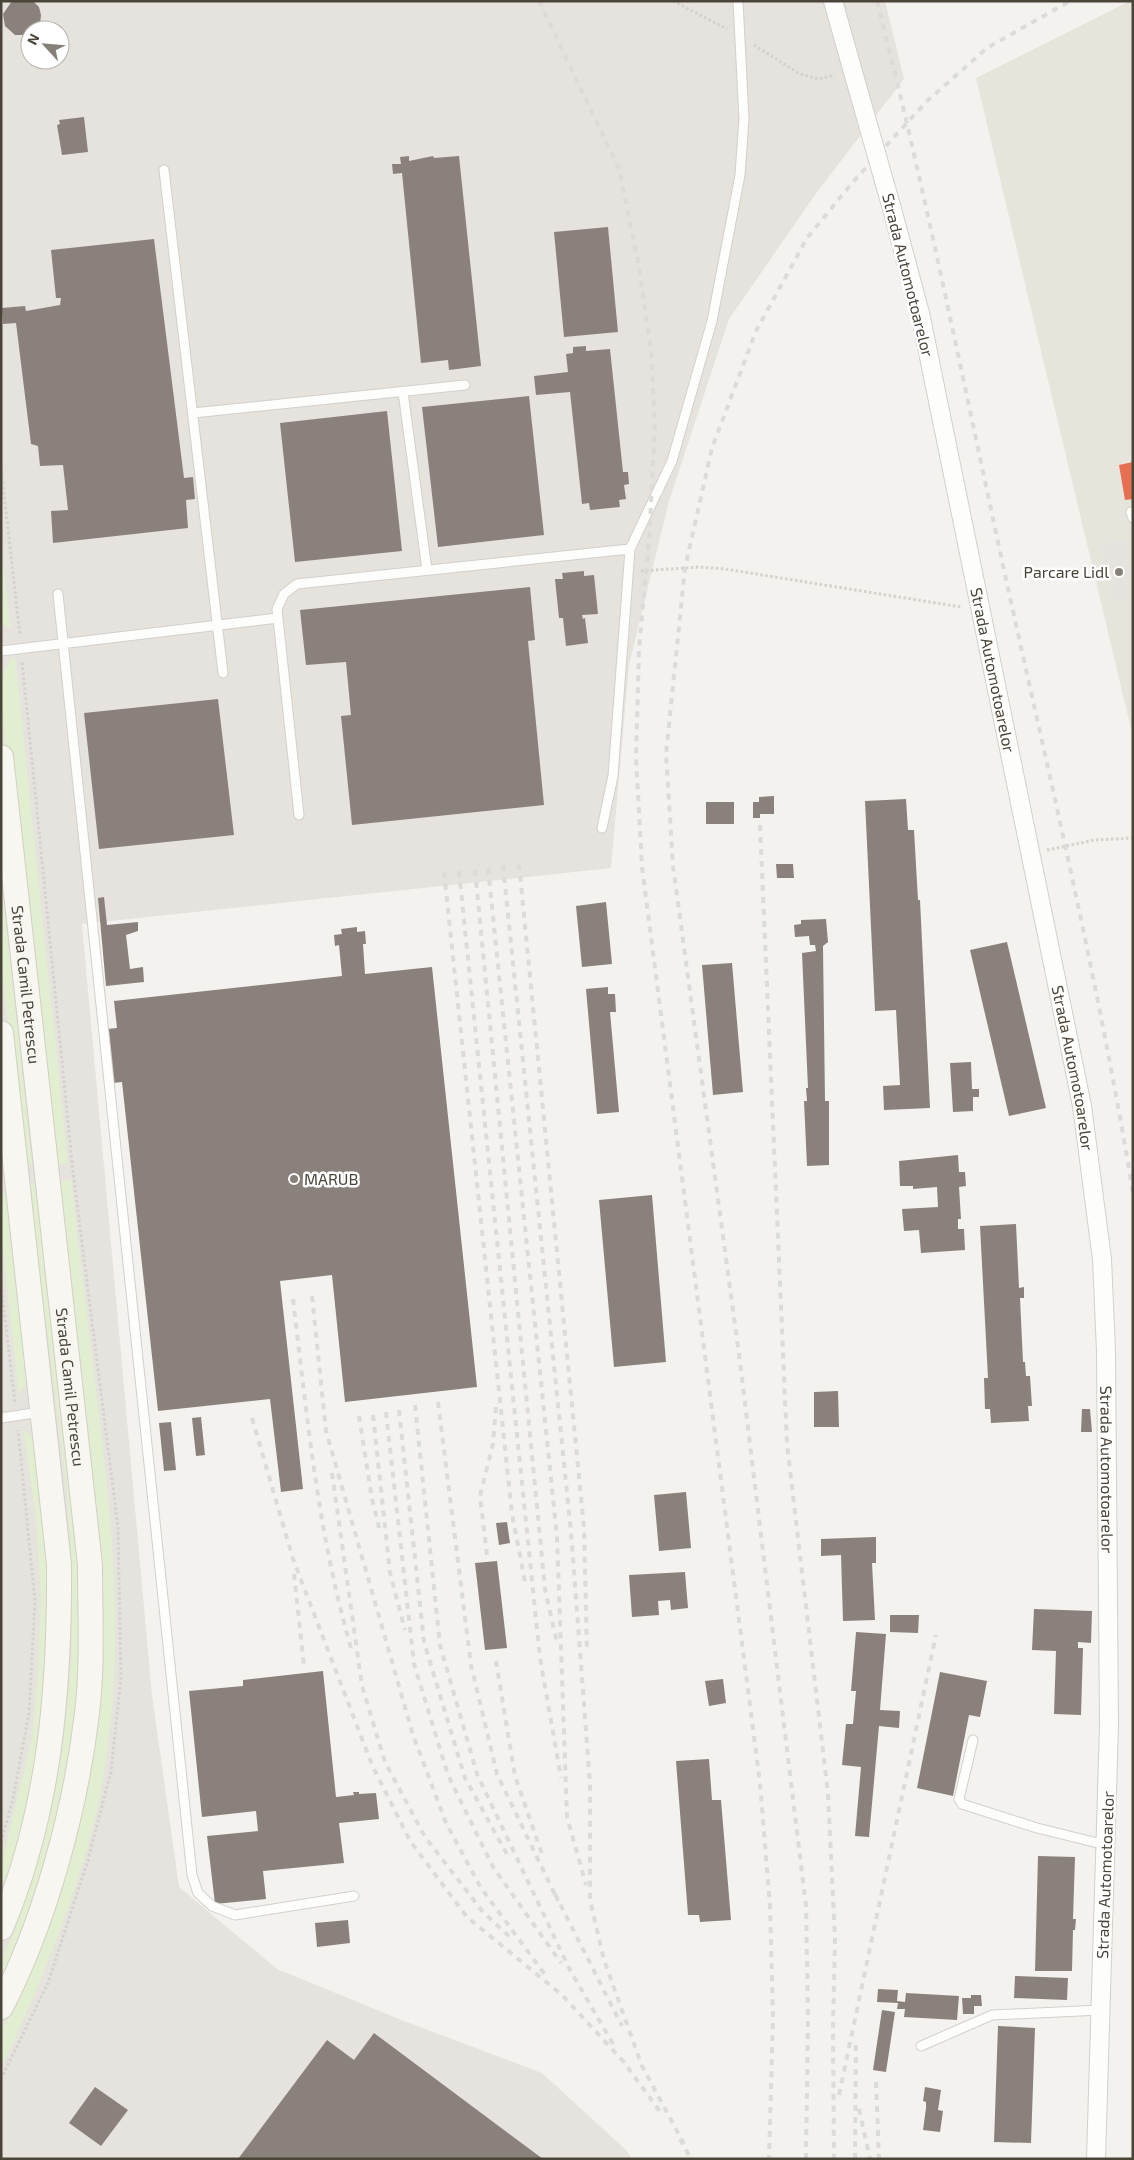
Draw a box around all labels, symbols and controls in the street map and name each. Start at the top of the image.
north arrow [20,20,70,70]
text: N [23,31,43,47]
street label: Strada Automotoarelor [879,191,938,359]
place label: Parcare Lidl [1024,562,1109,581]
marker: Parcare Lidl [1113,566,1125,578]
street label: Strada Automotoarelor [967,586,1020,755]
street label: Strada Camil Petrescu [8,904,45,1065]
street label: Strada Automotoarelor [1049,983,1098,1152]
place label: MARUB [304,1169,358,1188]
marker: MARUB [288,1173,300,1185]
street label: Strada Camil Petrescu [53,1307,89,1467]
street label: Strada Automotoarelor [1097,1386,1118,1554]
street label: Strada Automotoarelor [1092,1790,1117,1959]

